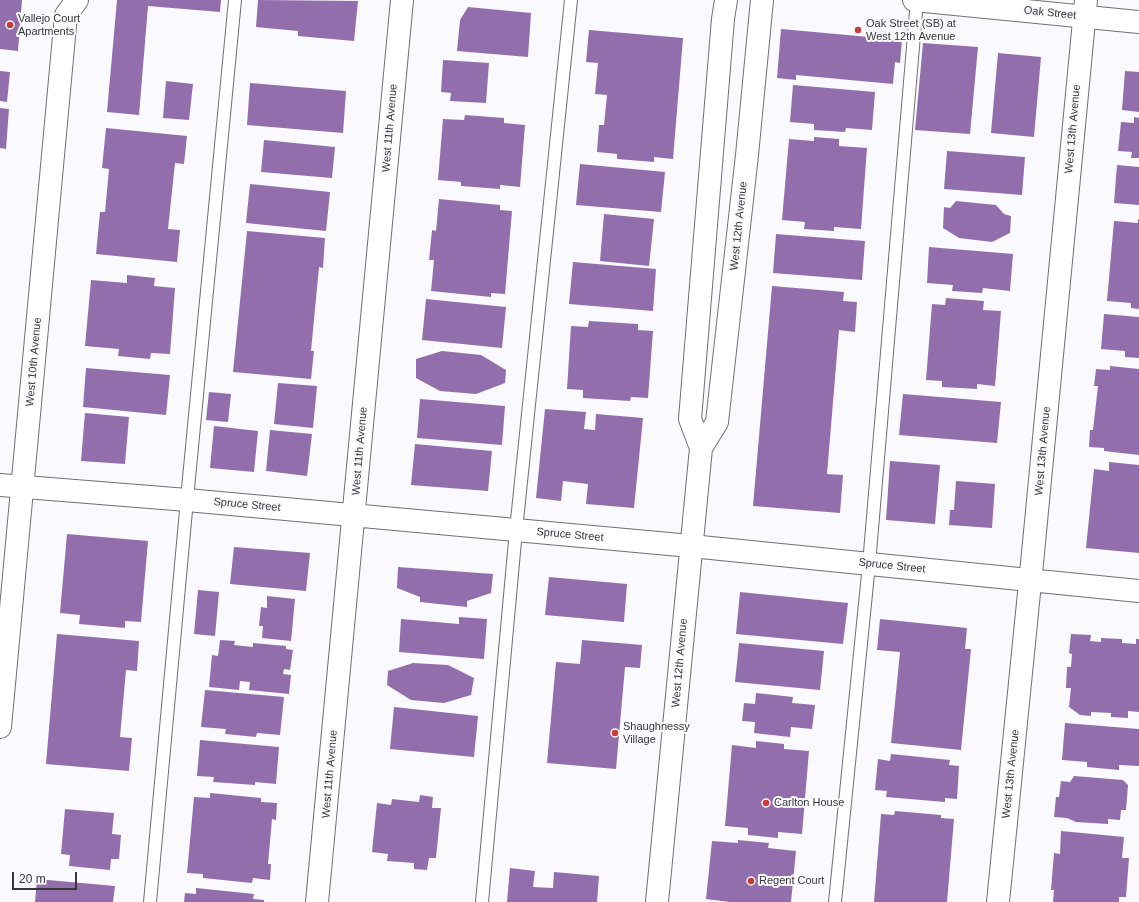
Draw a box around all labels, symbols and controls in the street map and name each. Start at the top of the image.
street label: Oak Street [1023,4,1077,22]
place label: Vallejo Court Apartments [18,12,80,38]
place label: Oak Street (SB) at West 12th Avenue [866,17,956,43]
marker: Vallejo Court Apartments [5,20,15,30]
marker: Oak Street (SB) at West 12th Avenue [853,25,863,35]
street label: West 11th Avenue [380,83,400,173]
street label: West 13th Avenue [1063,84,1083,174]
street label: West 12th Avenue [728,181,750,271]
street label: West 10th Avenue [24,317,44,407]
street label: West 11th Avenue [350,406,370,496]
street label: West 13th Avenue [1033,406,1053,496]
street label: Spruce Street [213,495,281,515]
street label: Spruce Street [536,525,604,545]
street label: Spruce Street [858,556,926,576]
street label: West 12th Avenue [670,618,690,708]
place label: Shaughnessy Village [623,720,690,746]
marker: Shaughnessy Village [610,728,620,738]
street label: West 11th Avenue [320,729,340,819]
street label: West 13th Avenue [1000,729,1022,819]
place label: Carlton House [774,796,844,810]
marker: Carlton House [761,798,771,808]
scale bar [14,864,79,890]
text: 20 m [19,872,46,886]
place label: Regent Court [759,874,824,888]
marker: Regent Court [746,876,756,886]

